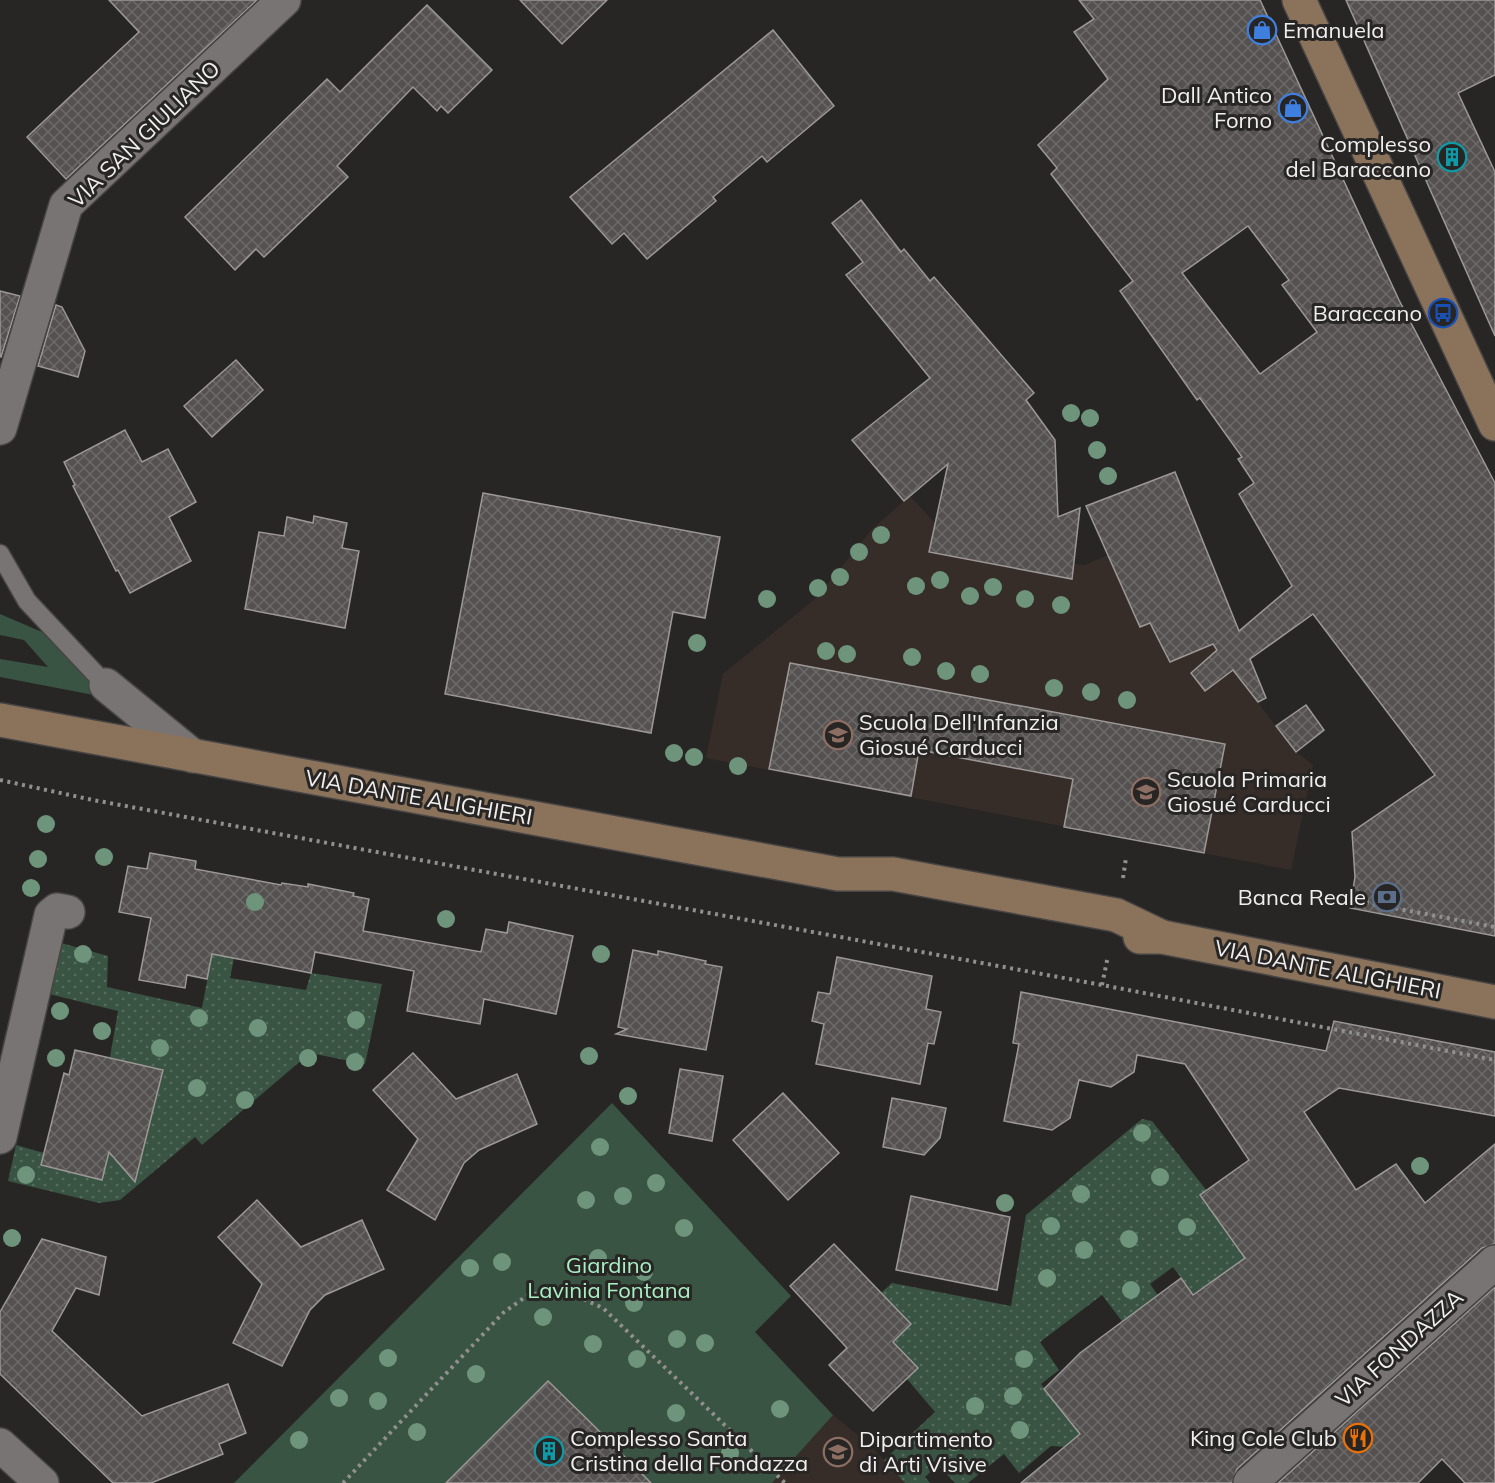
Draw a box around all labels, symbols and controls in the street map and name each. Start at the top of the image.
shop icon: Emanuela [1246,14,1278,46]
place label: Emanuela [1283,16,1384,44]
street label: VIA SAN GIULIANO [62,54,226,214]
place label: Dall Antico Forno [1161,81,1272,134]
shop icon: Dall Antico Forno [1277,92,1309,124]
place label: Complesso del Baraccano [1285,130,1431,183]
building icon: Complesso del Baraccano [1436,141,1468,173]
bus stop icon: Baraccano [1427,297,1459,329]
place label: Baraccano [1313,299,1422,327]
place label: Scuola Dell'Infanzia Giosué Carducci [859,708,1059,761]
school or university icon: Scuola Dell'Infanzia Giosué Carducci [822,719,854,751]
street label: VIA DANTE ALIGHIERI [303,763,535,831]
place label: Scuola Primaria Giosué Carducci [1167,765,1331,818]
school or university icon: Scuola Primaria Giosué Carducci [1130,776,1162,808]
bank icon: Banca Reale [1371,881,1403,913]
place label: Banca Reale [1238,883,1366,911]
street label: VIA DANTE ALIGHIERI [1212,933,1444,1005]
park label: Giardino Lavinia Fontana [527,1251,691,1304]
street label: VIA FONDAZZA [1329,1283,1469,1413]
restaurant icon: King Cole Club [1342,1422,1374,1454]
place label: Complesso Santa Cristina della Fondazza [570,1424,808,1477]
place label: King Cole Club [1190,1424,1337,1452]
place label: Dipartimento di Arti Visive [859,1425,993,1478]
building icon: Complesso Santa Cristina della Fondazza [533,1435,565,1467]
school or university icon: Dipartimento di Arti Visive [822,1436,854,1468]

